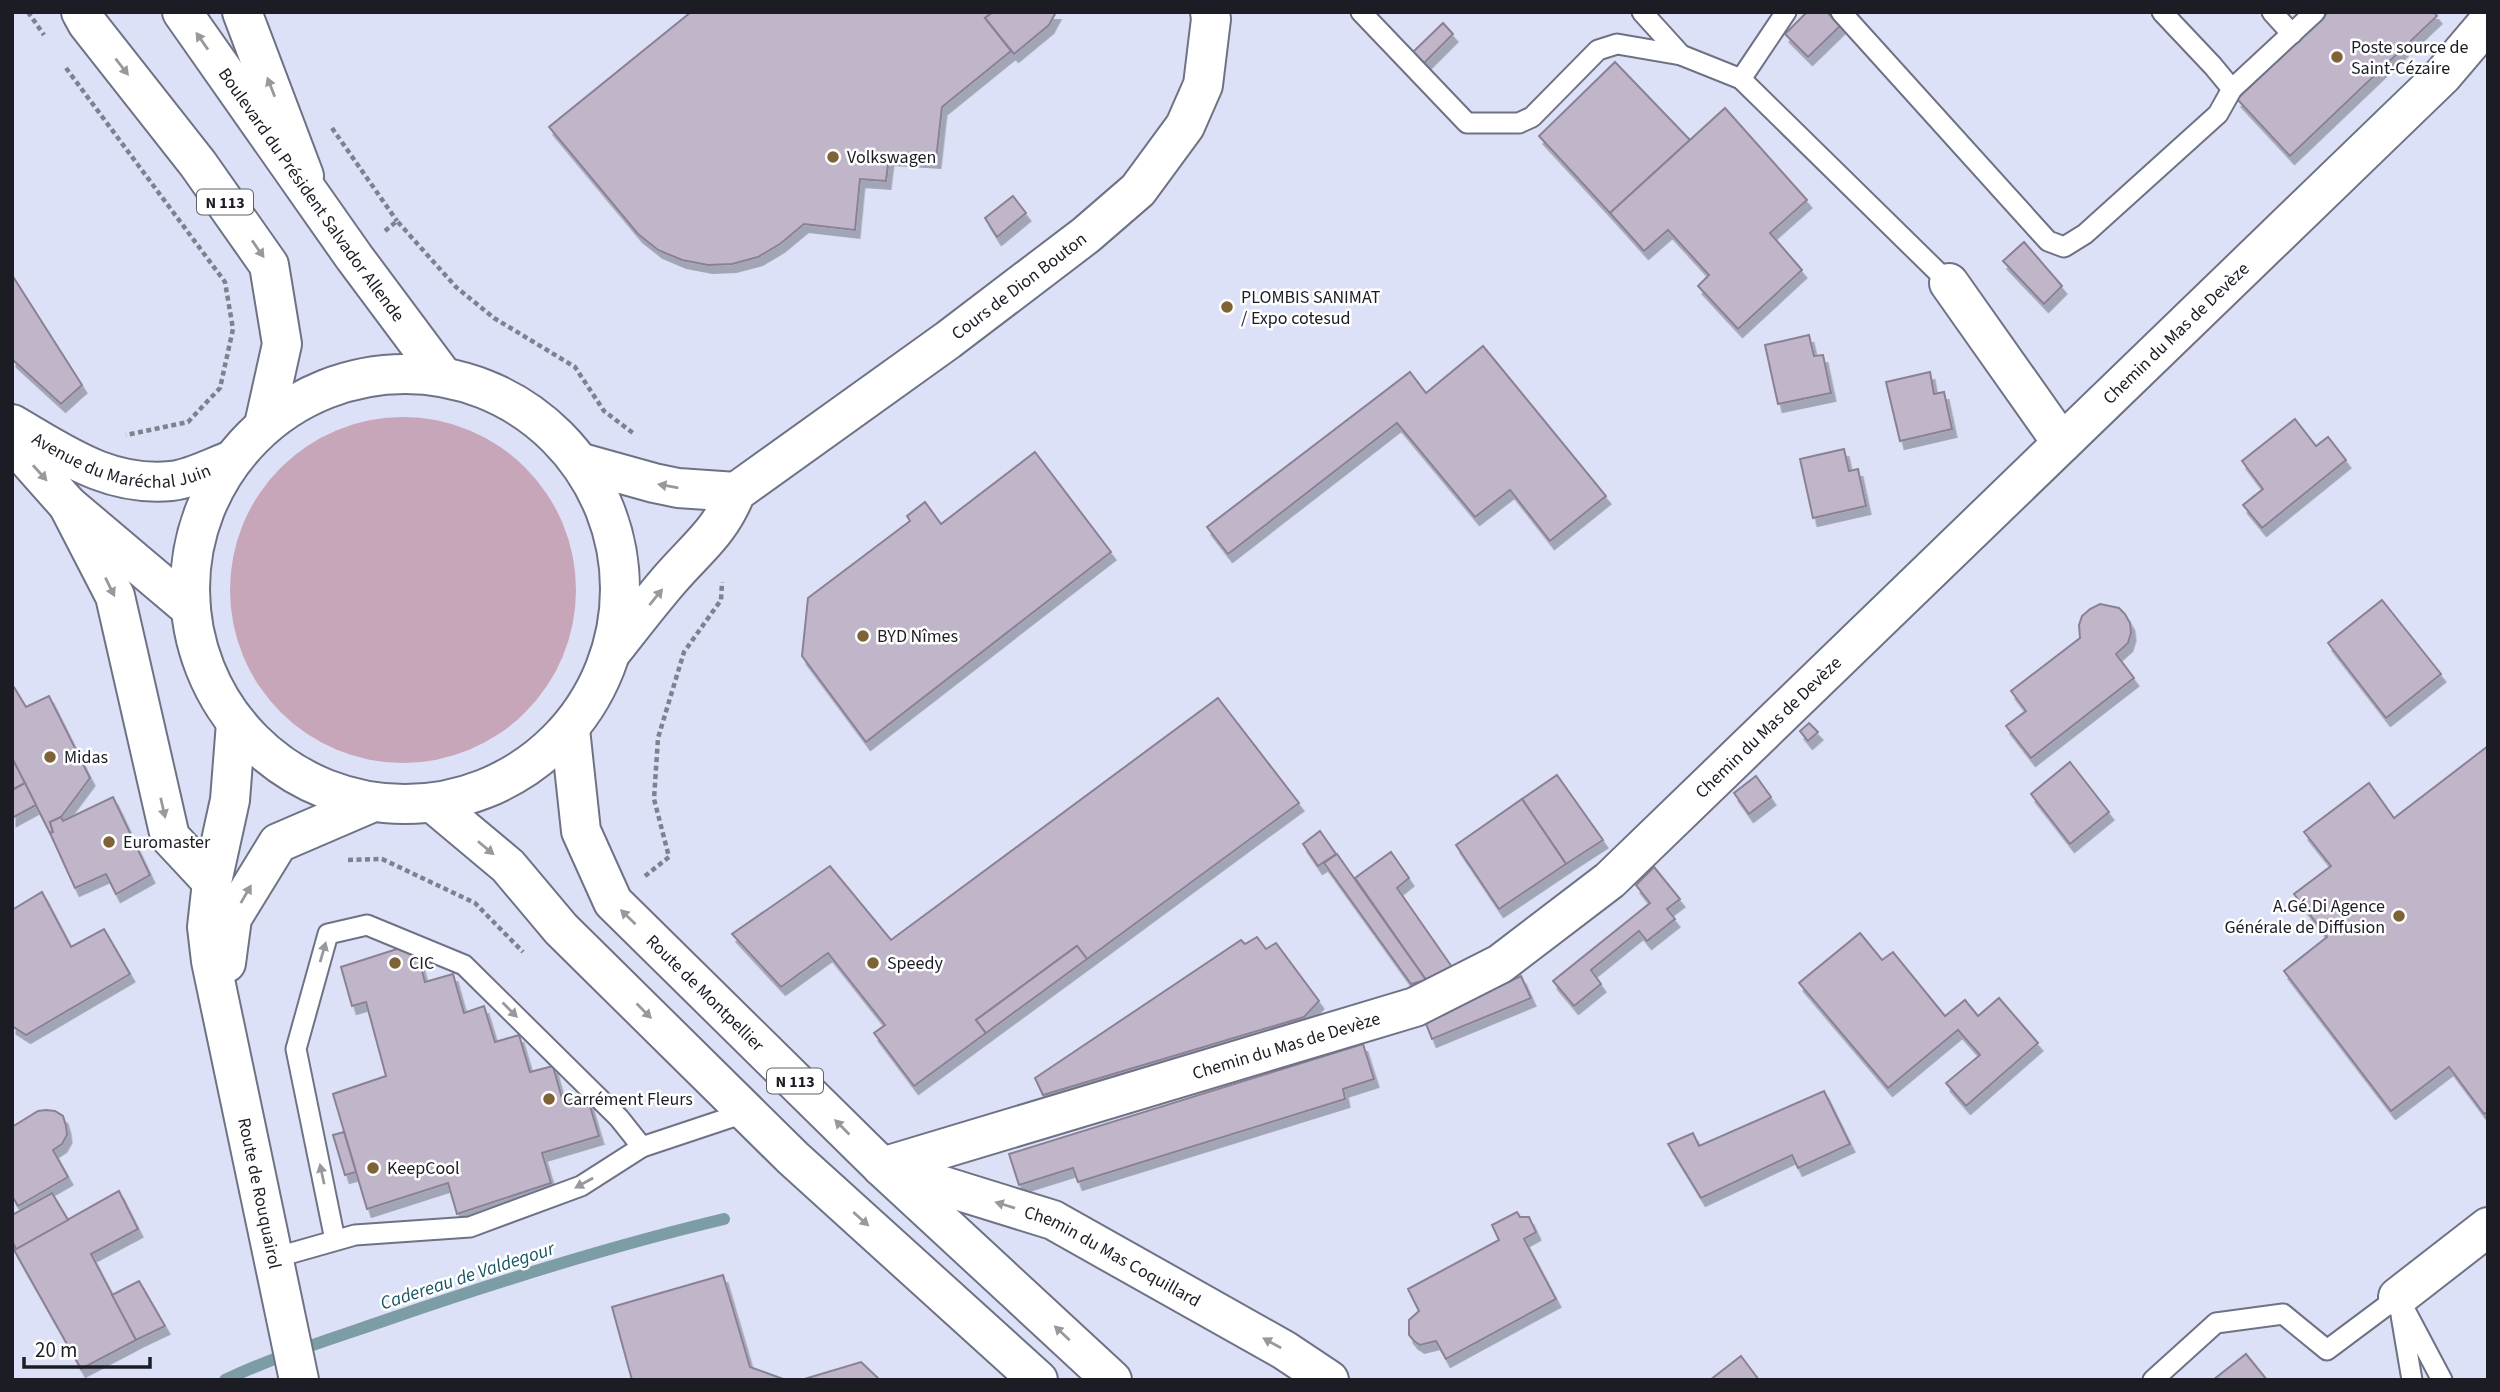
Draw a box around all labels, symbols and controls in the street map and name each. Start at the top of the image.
one-way arrow [195,32,209,50]
place label: Poste source de Saint-Cézaire [2351,35,2469,81]
marker: Poste source de Saint-Cézaire [2329,49,2345,65]
one-way arrow [114,58,128,76]
street label: Boulevard du Président Salvador Allende [212,63,410,327]
one-way arrow [265,77,276,98]
place label: Volkswagen [847,145,936,170]
marker: Volkswagen [825,149,841,165]
road number: N 113 [197,190,253,214]
street label: Cours de Dion Bouton [946,227,1092,346]
one-way arrow [251,240,265,258]
street label: Chemin du Mas de Devèze [2097,257,2255,410]
place label: PLOMBIS SANIMAT / Expo cotesud [1241,285,1381,331]
marker: PLOMBIS SANIMAT / Expo cotesud [1219,299,1235,315]
street label: Avenue du Maréchal Juin [27,427,215,495]
one-way arrow [32,464,48,482]
one-way arrow [657,480,679,491]
one-way arrow [104,577,116,597]
one-way arrow [648,588,663,606]
place label: BYD Nîmes [877,624,958,649]
marker: BYD Nîmes [855,628,871,644]
street label: Chemin du Mas de Devèze [1690,651,1847,804]
place label: Midas [64,745,108,770]
marker: Midas [42,749,58,765]
one-way arrow [158,797,169,819]
place label: Euromaster [123,830,211,855]
marker: Euromaster [101,834,117,850]
one-way arrow [477,840,495,855]
one-way arrow [240,884,252,903]
place label: A.Gé.Di Agence Générale de Diffusion [2224,894,2385,940]
marker: A.Gé.Di Agence Générale de Diffusion [2391,908,2407,924]
one-way arrow [620,909,637,925]
street label: Route de Montpellier [640,929,770,1058]
one-way arrow [319,942,329,963]
place label: CIC [409,951,434,976]
place label: Speedy [887,951,943,976]
marker: CIC [387,955,403,971]
marker: Speedy [865,955,881,971]
one-way arrow [501,1002,518,1019]
one-way arrow [635,1002,652,1018]
street label: Chemin du Mas de Devèze [1189,1006,1383,1086]
road number: N 113 [767,1068,823,1093]
place label: Carrément Fleurs [563,1087,693,1112]
marker: Carrément Fleurs [541,1091,557,1107]
street label: Route de Rouquairol [231,1115,287,1271]
one-way arrow [834,1119,851,1136]
place label: KeepCool [387,1156,460,1181]
marker: KeepCool [365,1160,381,1176]
one-way arrow [316,1163,327,1185]
one-way arrow [574,1177,594,1188]
one-way arrow [995,1199,1016,1210]
street label: Chemin du Mas Coquillard [1021,1200,1205,1314]
one-way arrow [852,1211,869,1227]
water label: Cadereau de Valdegour [377,1235,559,1317]
scale bar [24,1326,150,1370]
one-way arrow [1054,1326,1071,1342]
text: 20 m [35,1335,77,1365]
one-way arrow [1262,1337,1281,1349]

